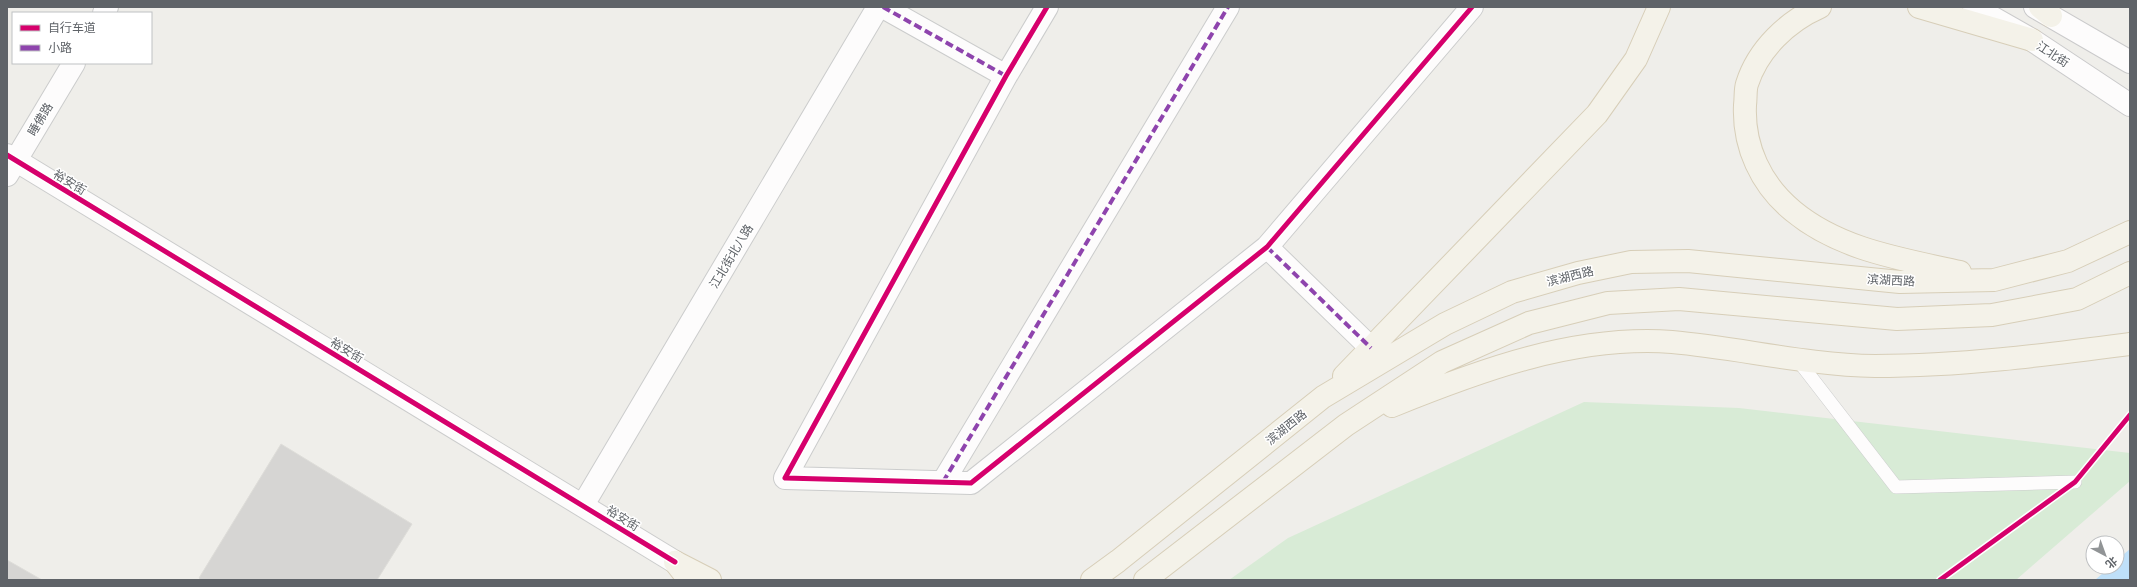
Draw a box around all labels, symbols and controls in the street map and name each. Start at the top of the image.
legend [12,12,152,64]
text: 自行车道 [48,20,96,35]
street label: 江北街 [2034,38,2072,70]
text: 小路 [48,40,72,55]
street label: 睡佛路 [24,100,56,138]
street label: 裕安街 [51,166,89,198]
street label: 江北街北八路 [706,221,756,291]
street label: 滨湖西路 [1545,263,1595,289]
street label: 滨湖西路 [1867,271,1915,289]
street label: 裕安街 [328,334,366,366]
street label: 滨湖西路 [1263,406,1309,448]
street label: 裕安街 [604,502,642,534]
north arrow [2085,535,2125,575]
text: 北 [2103,554,2120,571]

